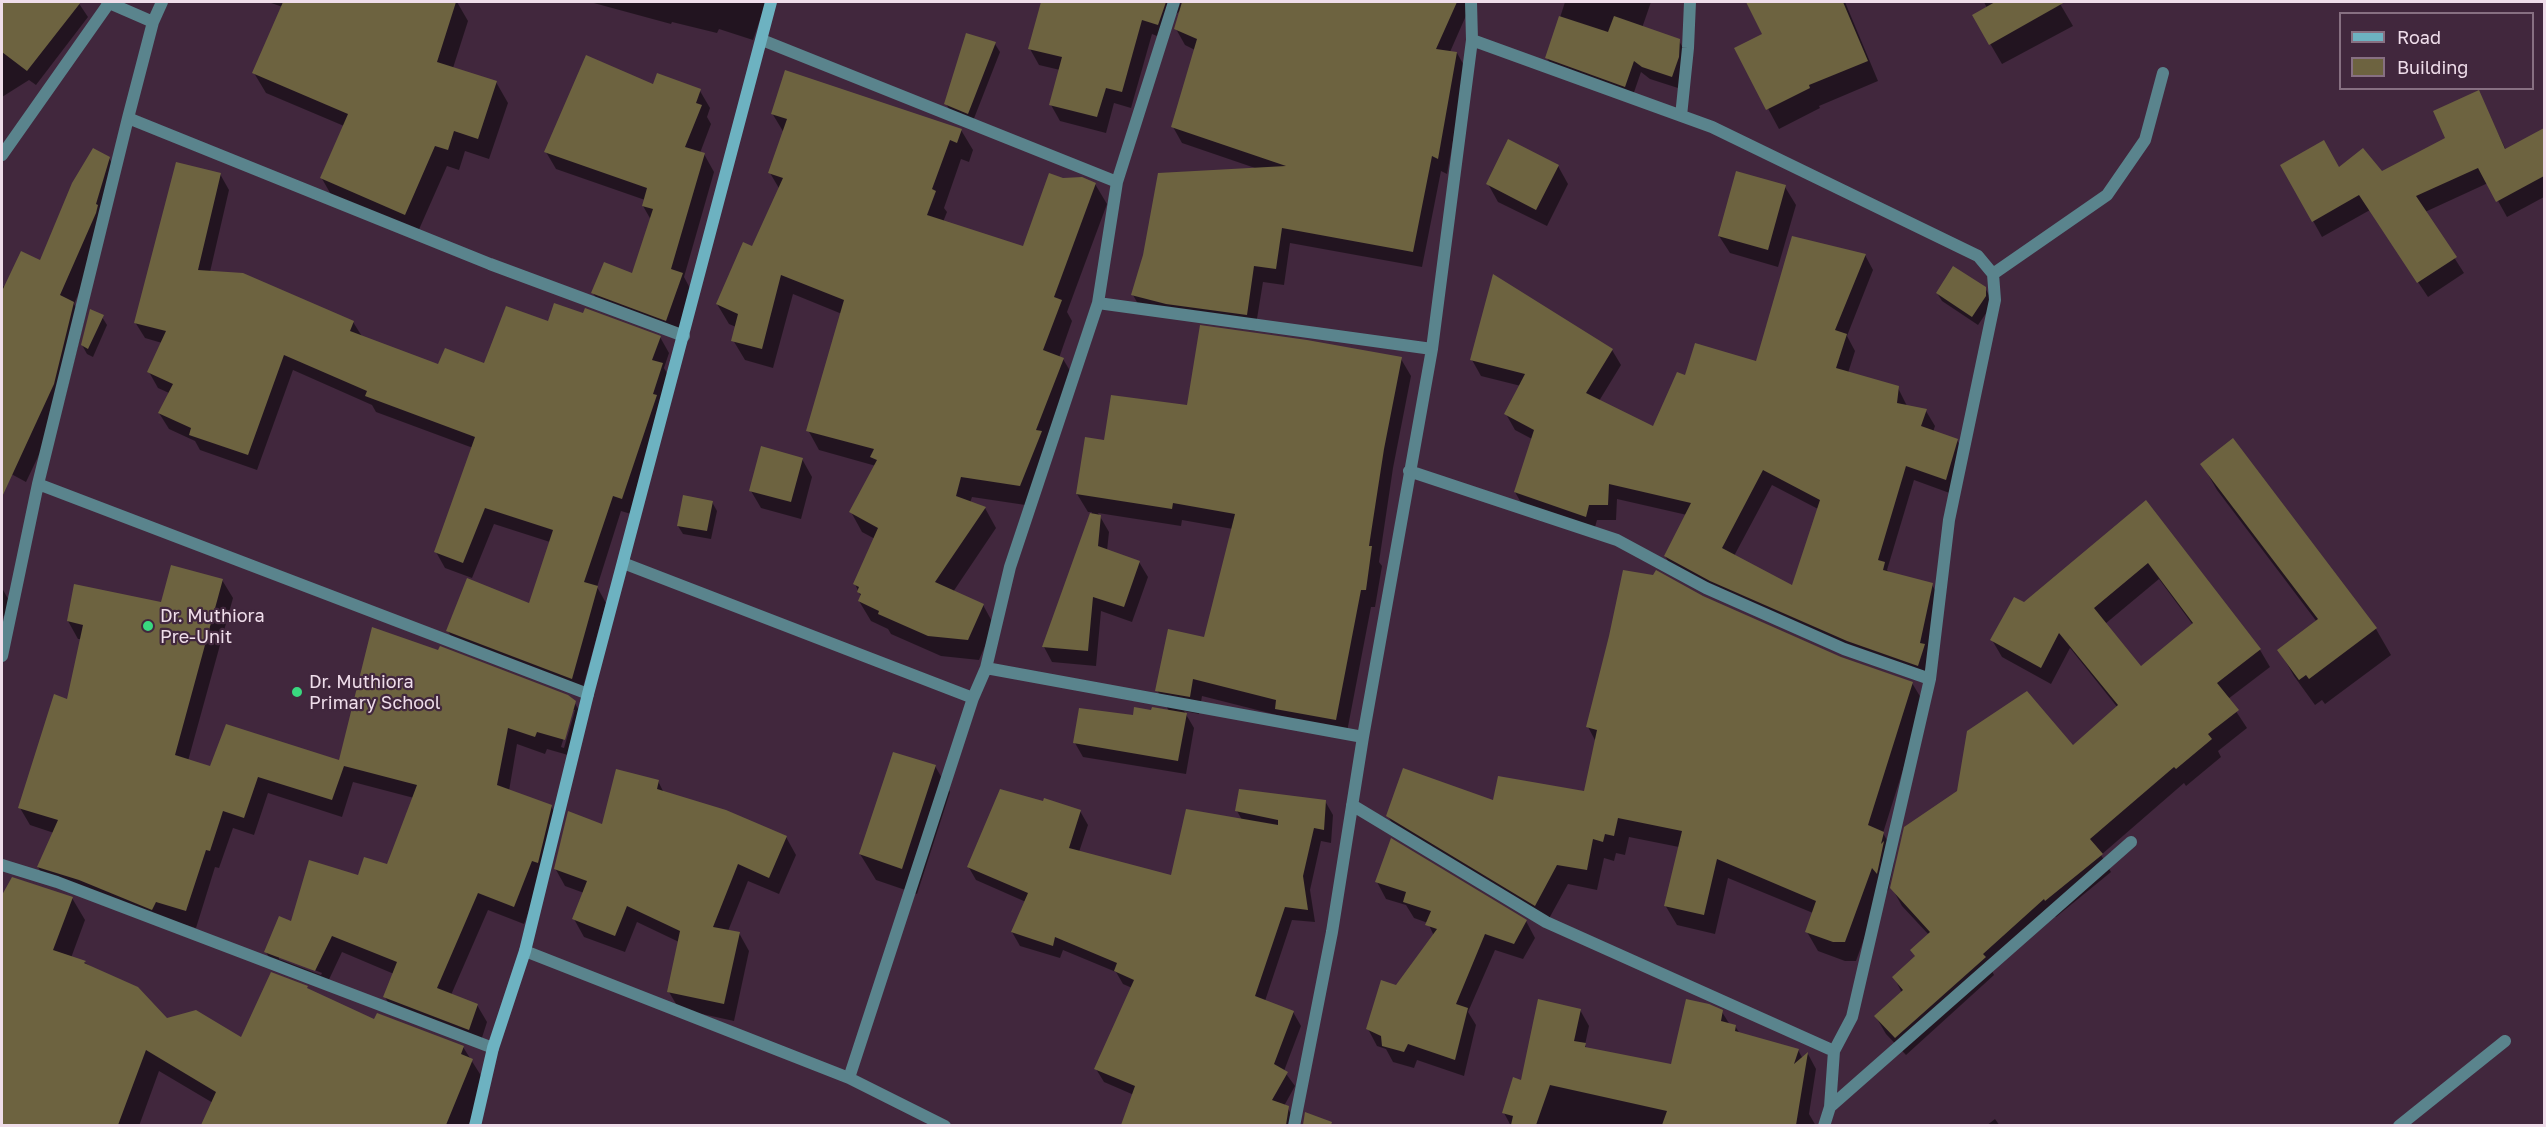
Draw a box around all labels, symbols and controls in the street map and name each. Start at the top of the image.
legend [2339,12,2534,90]
text: Road [2397,26,2441,48]
text: Building [2397,56,2468,78]
place label: Dr. Muthiora Pre-Unit [160,605,265,648]
marker: Dr. Muthiora Pre-Unit [141,619,155,633]
place label: Dr. Muthiora Primary School [309,671,441,714]
marker: Dr. Muthiora Primary School [290,685,304,699]

